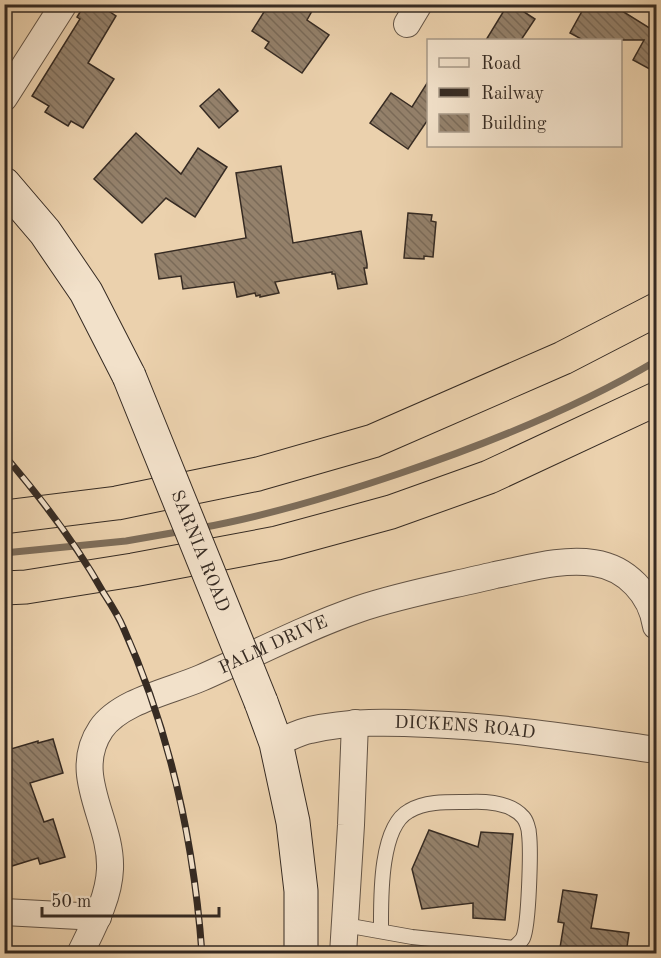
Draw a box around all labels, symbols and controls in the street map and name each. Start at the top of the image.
legend [427,39,622,147]
text: Road [481,55,521,73]
text: Railway [481,85,544,103]
text: Building [481,115,547,133]
street label: SARNIA ROAD [167,488,233,615]
street label: PALM DRIVE [216,613,330,678]
street label: DICKENS ROAD [394,714,536,742]
scale bar [42,880,219,918]
text: 50 m [51,893,91,911]

